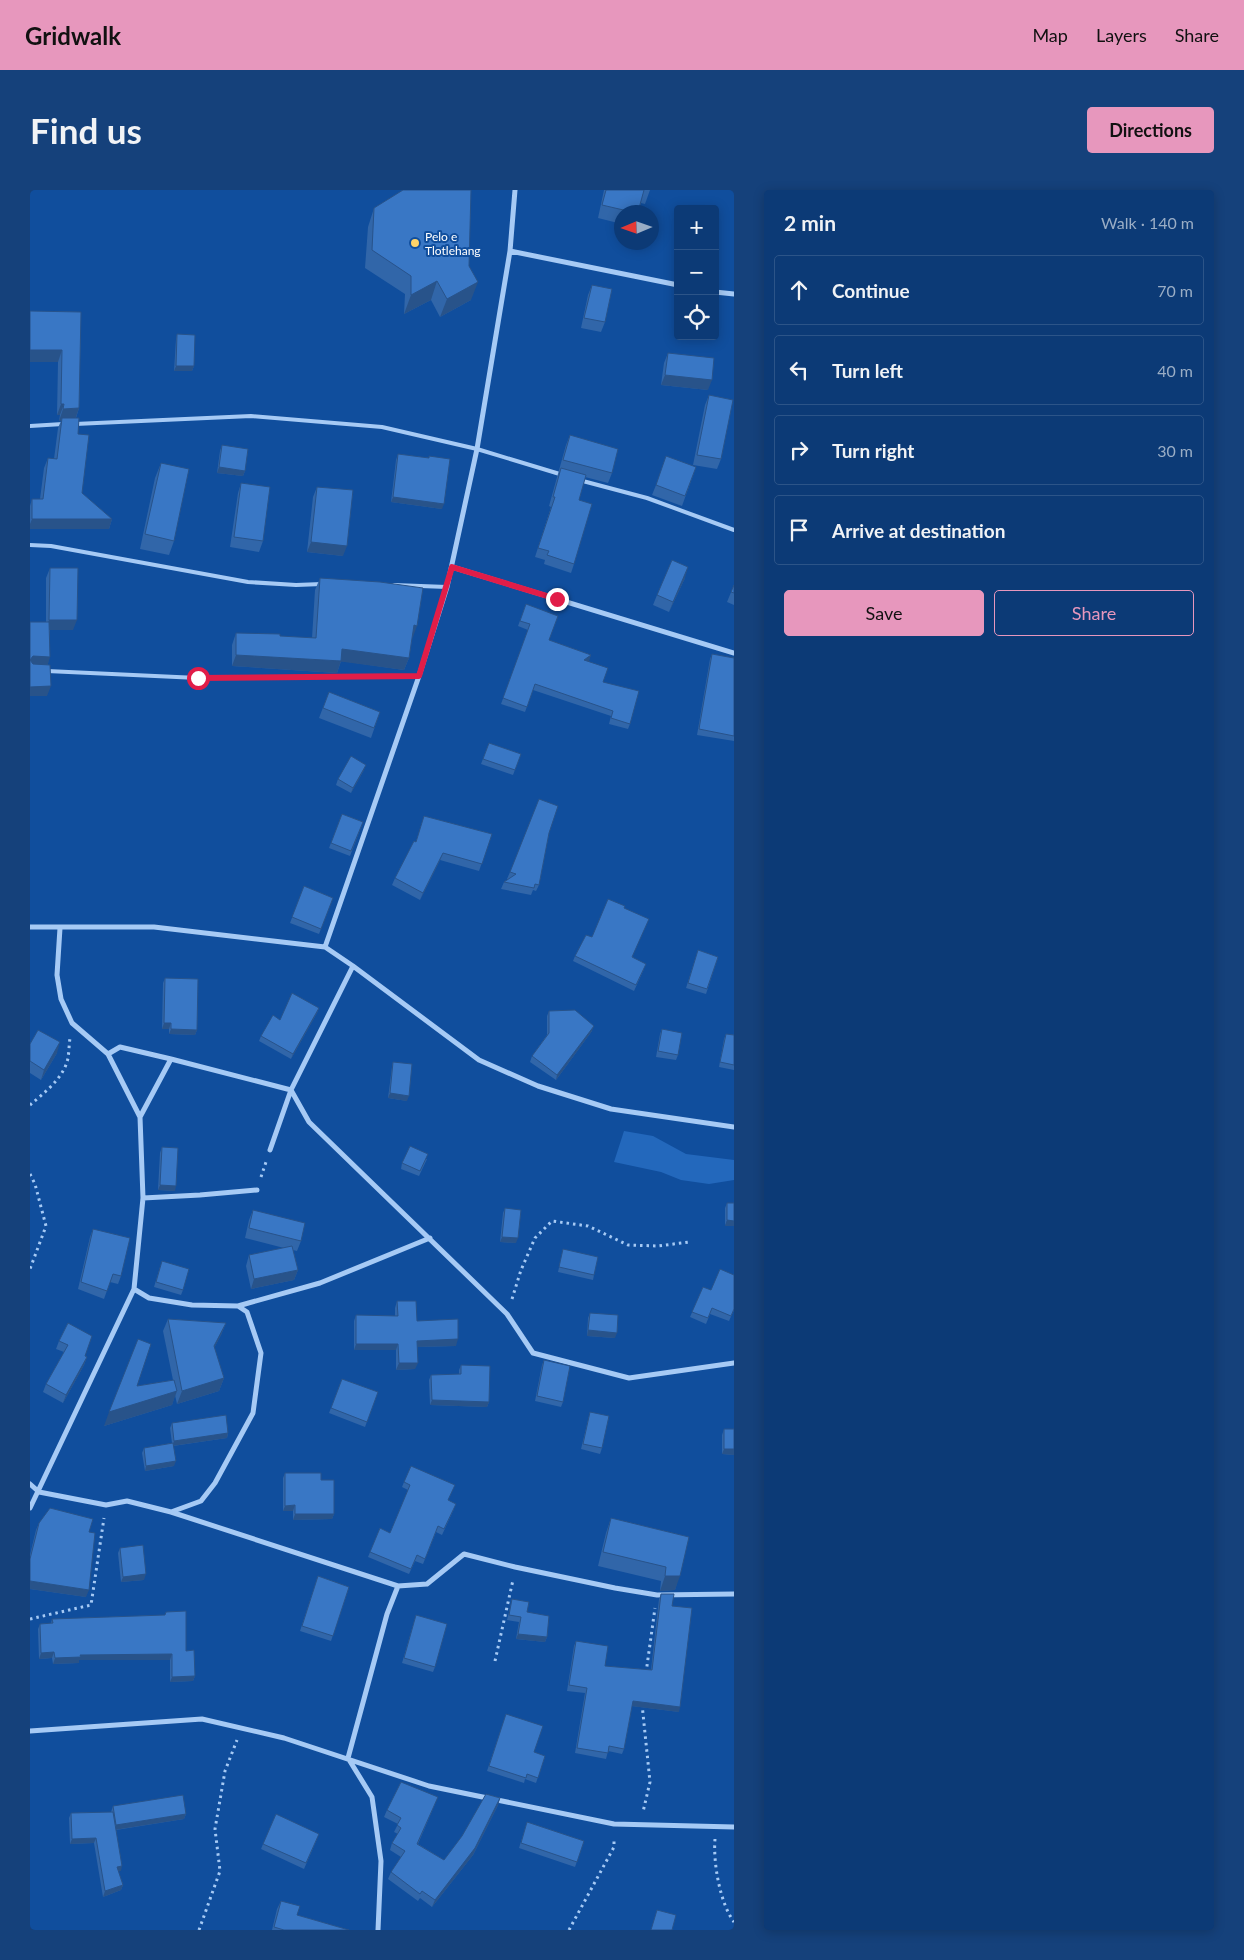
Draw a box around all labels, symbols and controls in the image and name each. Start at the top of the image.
text: Gridwalk [25,21,121,50]
text: Map [1032,24,1068,46]
text: Layers [1096,24,1147,46]
text: Share [1175,24,1219,46]
button: Directions [1087,107,1214,153]
text: Find us [30,109,142,151]
north arrow [614,205,659,250]
map controls [674,205,719,340]
button: + [674,205,719,250]
text: 2 min [784,210,836,235]
text: Walk · 140 m [1101,213,1194,232]
place label: Pelo e Tlotlehang [425,229,481,258]
marker: Pelo e Tlotlehang [409,237,421,249]
button: − [674,250,719,295]
icon: ahead [785,276,813,304]
text: Continue [832,279,910,302]
text: 70 m [1157,281,1193,300]
button: locate [674,295,719,340]
icon: left [785,356,813,384]
text: Turn left [832,359,903,382]
text: 40 m [1157,361,1193,380]
icon: right [785,436,813,464]
text: Turn right [832,439,914,462]
text: 30 m [1157,441,1193,460]
icon: arrive [785,516,813,544]
text: Arrive at destination [832,519,1005,542]
route end [546,588,569,611]
button: Save [784,590,984,636]
button: Share [994,590,1194,636]
route start [187,667,210,690]

